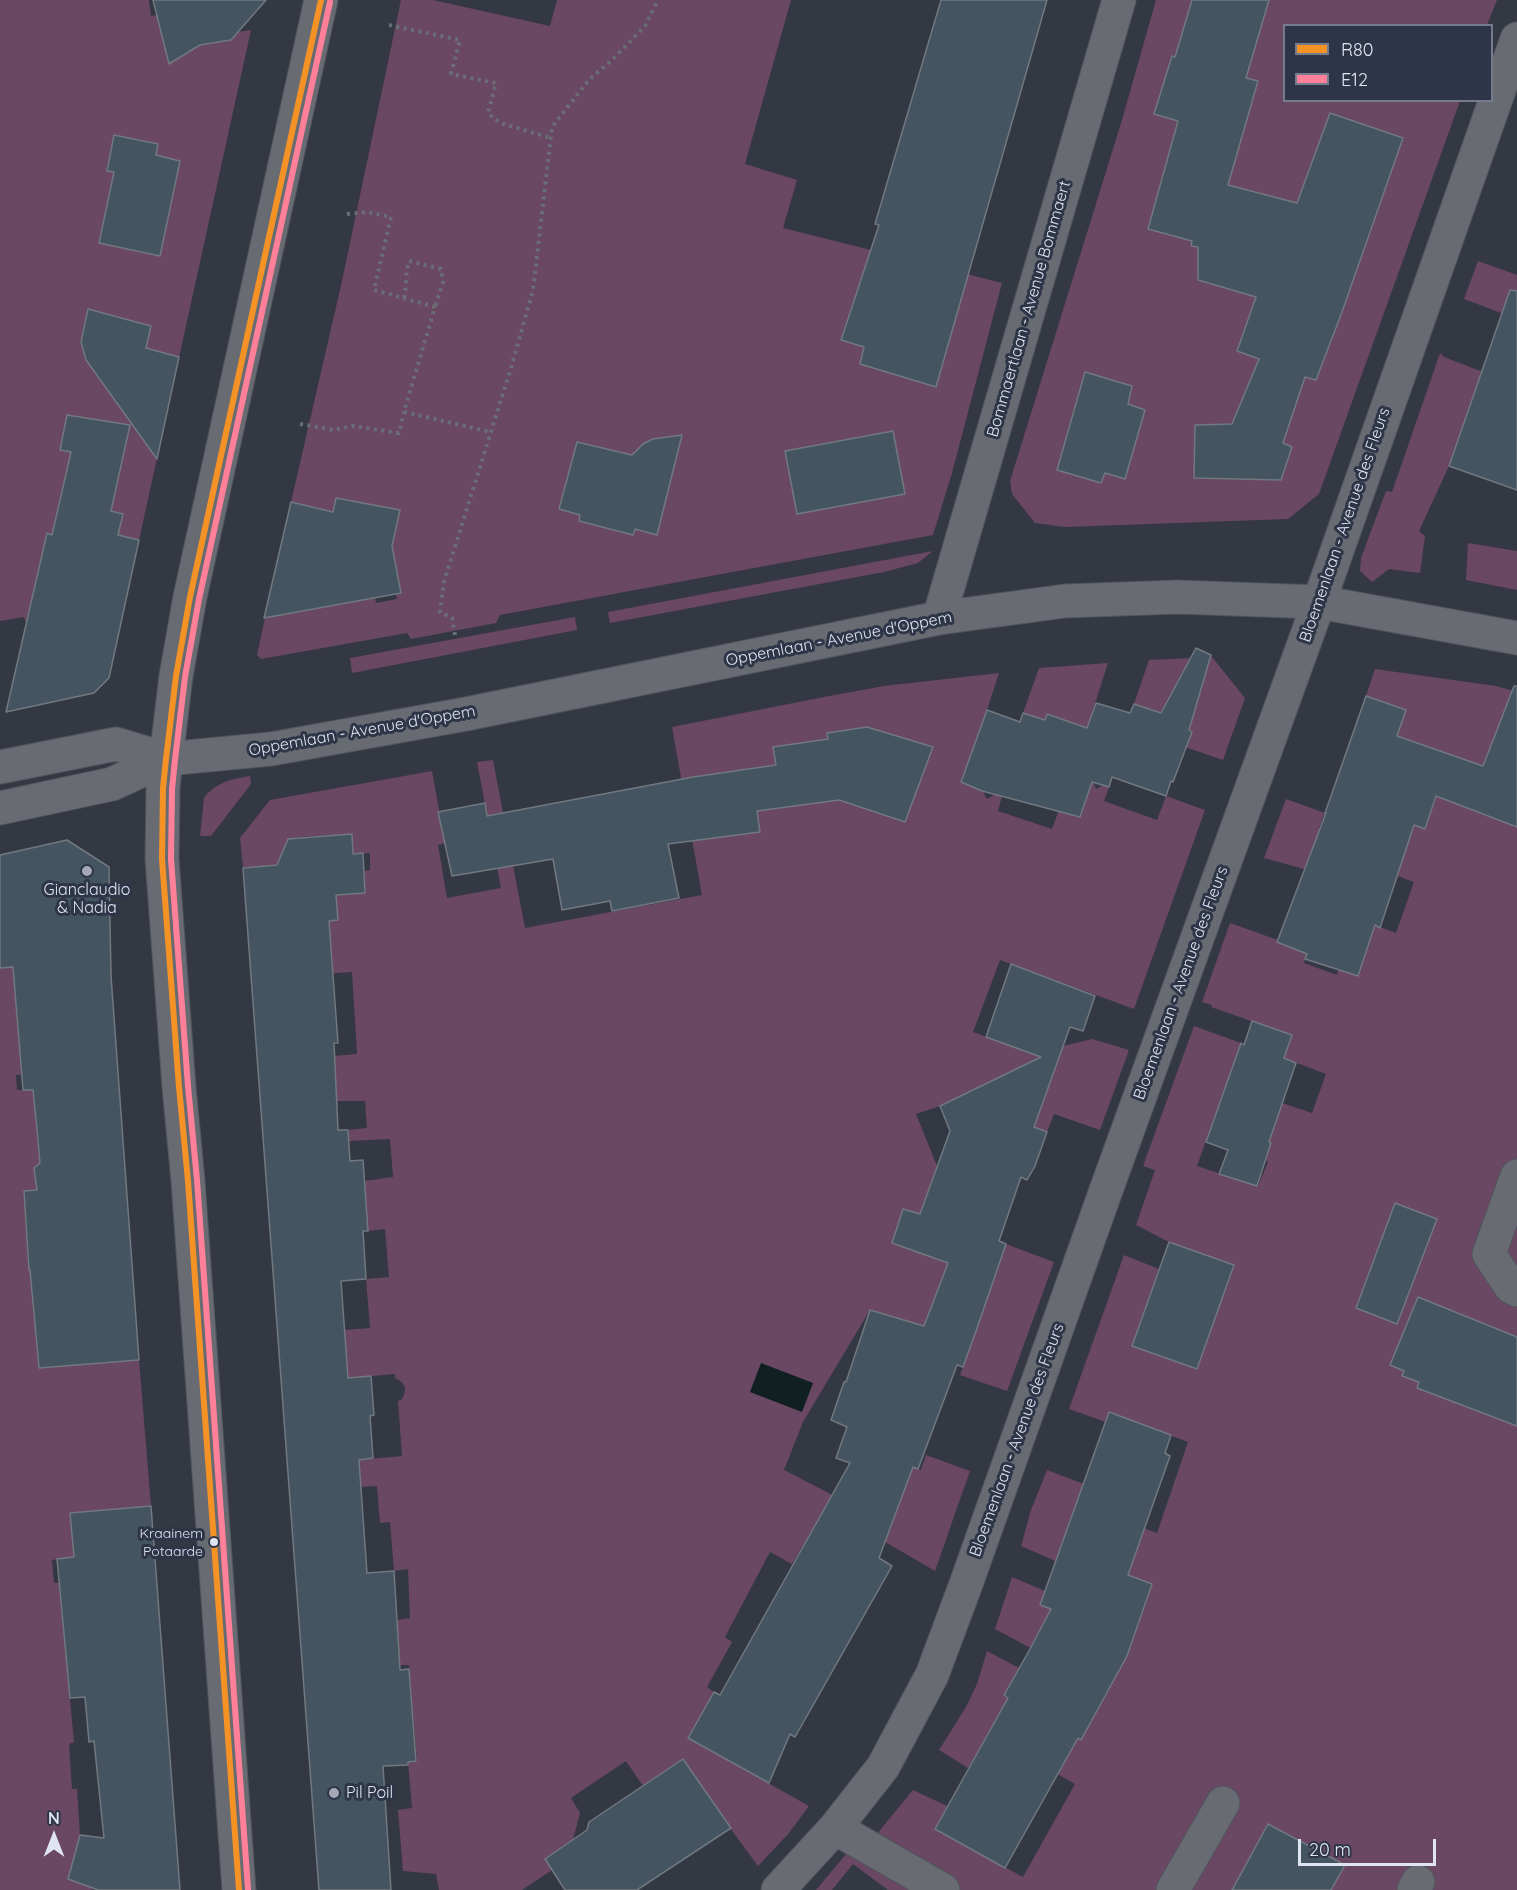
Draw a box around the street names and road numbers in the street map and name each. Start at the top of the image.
street label: Bommaertlaan - Avenue Bommaert [983,179,1075,439]
street label: Bloemenlaan - Avenue des Fleurs [1296,405,1394,645]
street label: Oppemlaan - Avenue d'Oppem [724,608,954,670]
street label: Oppemlaan - Avenue d'Oppem [247,702,477,760]
street label: Bloemenlaan - Avenue des Fleurs [1130,864,1232,1102]
street label: Bloemenlaan - Avenue des Fleurs [966,1321,1068,1559]

